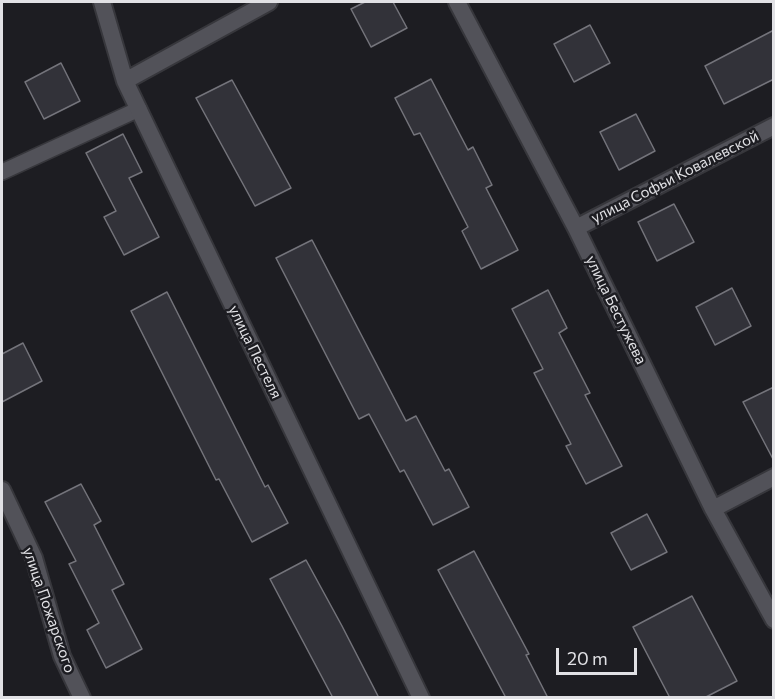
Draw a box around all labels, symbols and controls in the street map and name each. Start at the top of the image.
street label: улица Софьи Ковалевской [588,127,762,227]
street label: улица Бестужева [582,253,650,367]
street label: улица Пестеля [225,302,285,402]
street label: улица Пожарского [19,545,79,675]
scale bar [559,636,640,674]
text: 20 m [567,647,608,669]

